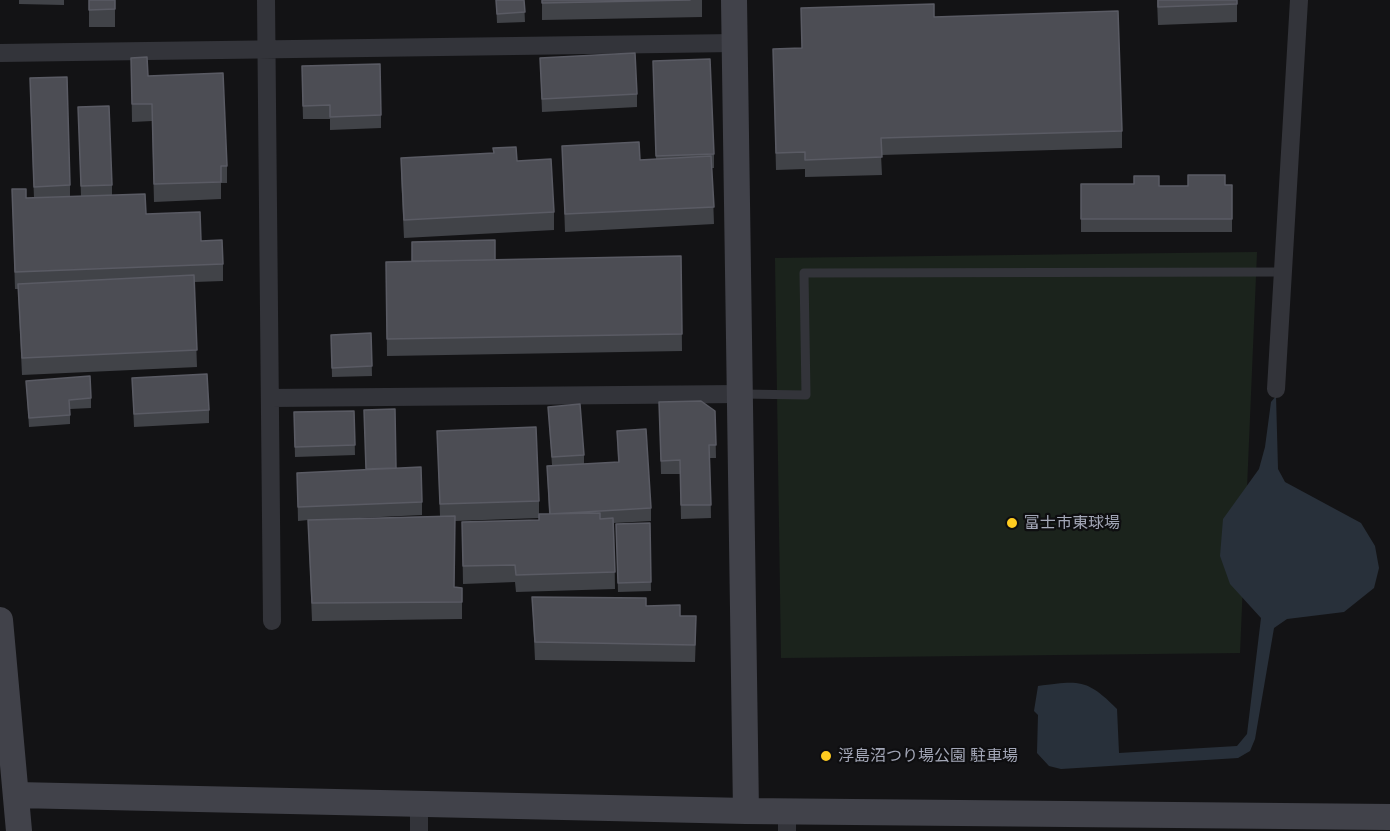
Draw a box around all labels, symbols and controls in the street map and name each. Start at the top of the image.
place label: 富士市東球場 [1024,513,1120,533]
marker: 富士市東球場 [1005,516,1019,530]
place label: 浮島沼つり場公園 駐車場 [838,746,1018,766]
marker: 浮島沼つり場公園 駐車場 [819,749,833,763]

